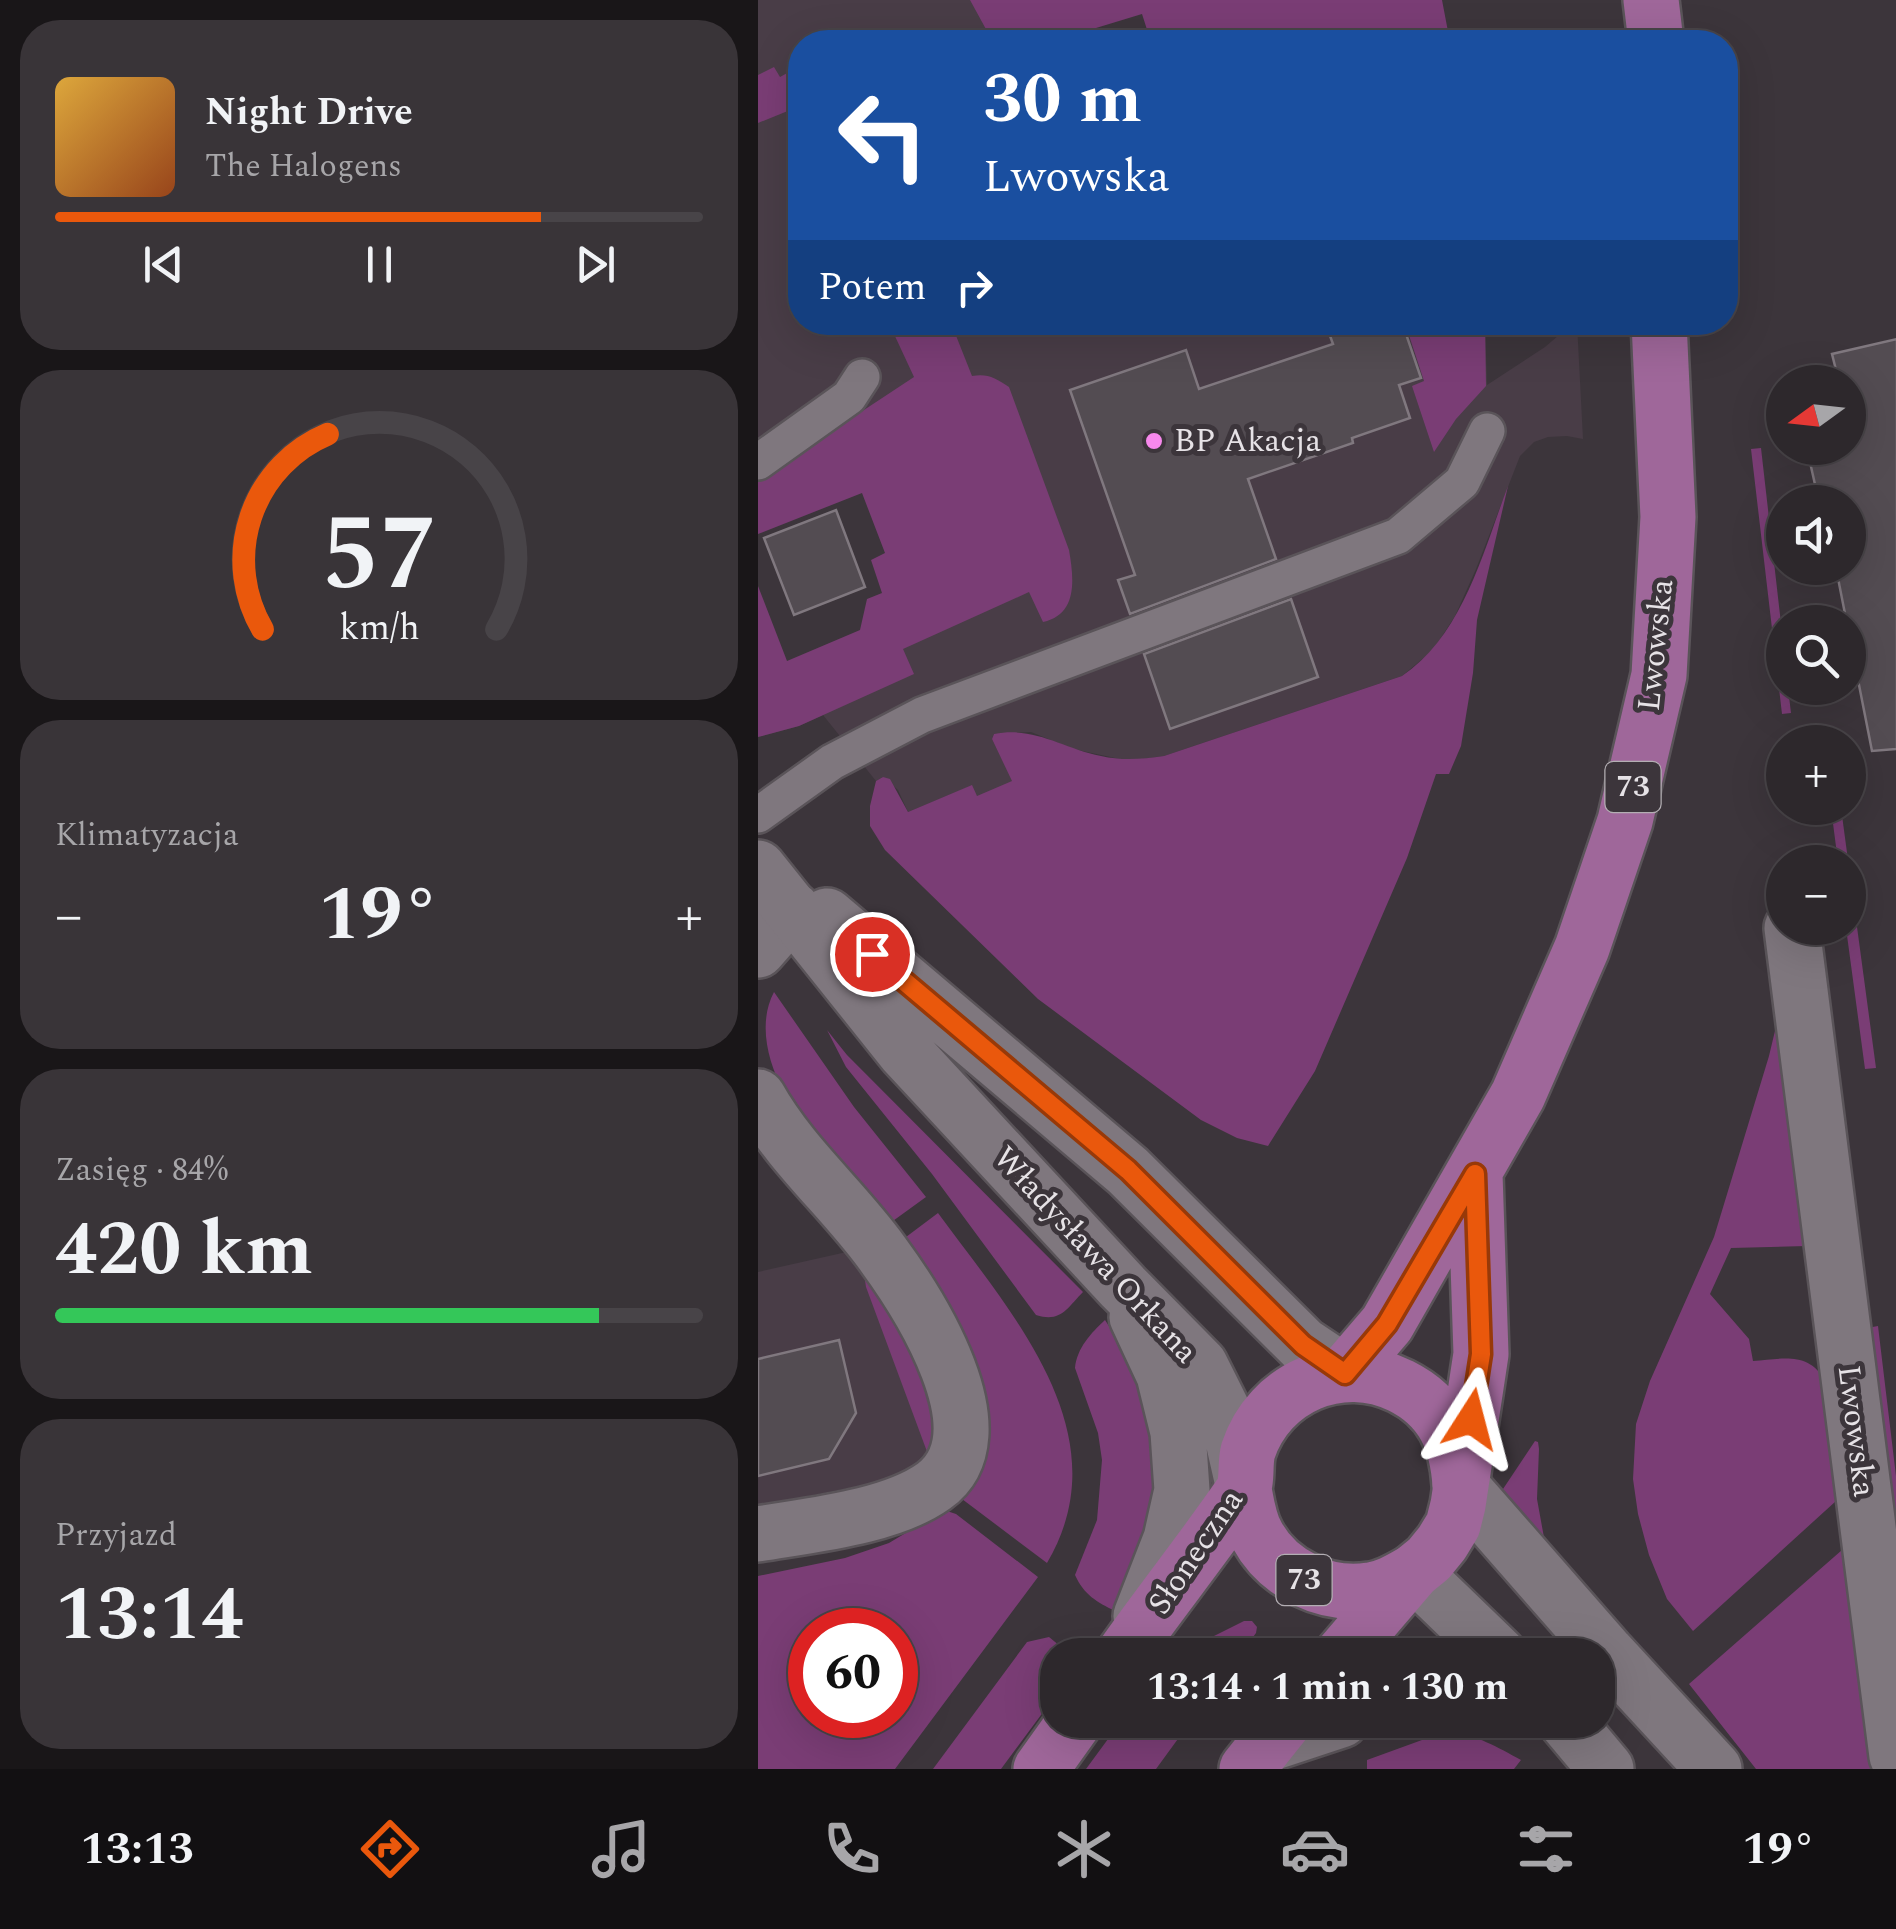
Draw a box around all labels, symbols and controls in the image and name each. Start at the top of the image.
text: 30 m [983,47,1142,153]
icon: left [818,70,948,200]
text: Night Drive [205,84,413,142]
text: The Halogens [205,142,402,191]
text: Lwowska [983,143,1169,212]
icon: previous [136,237,191,292]
icon: pause [352,237,407,292]
icon: next [568,237,623,292]
text: Potem [818,259,927,317]
icon: right [947,260,1002,315]
north arrow [1766,365,1866,465]
map controls [1766,365,1866,945]
place label: BP Akacja [1174,417,1322,466]
marker: BP Akacja [1143,430,1165,452]
text: 57 [321,477,437,635]
button: sound [1766,485,1866,585]
street label: Lwowska [1625,576,1687,713]
text: km/h [339,601,419,656]
button: search [1766,605,1866,705]
button: + [1766,725,1866,825]
road number: 73 [1606,762,1660,812]
text: Klimatyzacja [55,811,239,860]
button: − [1766,845,1866,945]
text: 19° [318,859,440,973]
text: − [55,875,83,958]
text: + [675,875,703,958]
pin [830,912,915,997]
icon: arrive [845,927,900,982]
street label: Władysława Orkana [981,1135,1209,1375]
text: Zasięg · 84% [55,1146,228,1195]
text: 420 km [55,1194,313,1308]
street label: Lwowska [1824,1362,1888,1500]
position arrow [1419,1367,1523,1471]
street label: Słoneczna [1136,1479,1256,1625]
text: Przyjazd [55,1511,177,1560]
road number: 73 [1276,1555,1332,1605]
text: 13:14 [55,1559,243,1673]
speed limit sign: 60 [788,1608,918,1738]
text: 13:14 · 1 min · 130 m [1147,1659,1508,1717]
icon: directions [355,1814,425,1884]
icon: music [586,1814,656,1884]
icon: phone [817,1814,887,1884]
icon: climate [1049,1814,1119,1884]
icon: car [1280,1814,1350,1884]
icon: filters [1511,1814,1581,1884]
text: 13:13 [81,1815,194,1884]
text: 19° [1742,1815,1815,1884]

